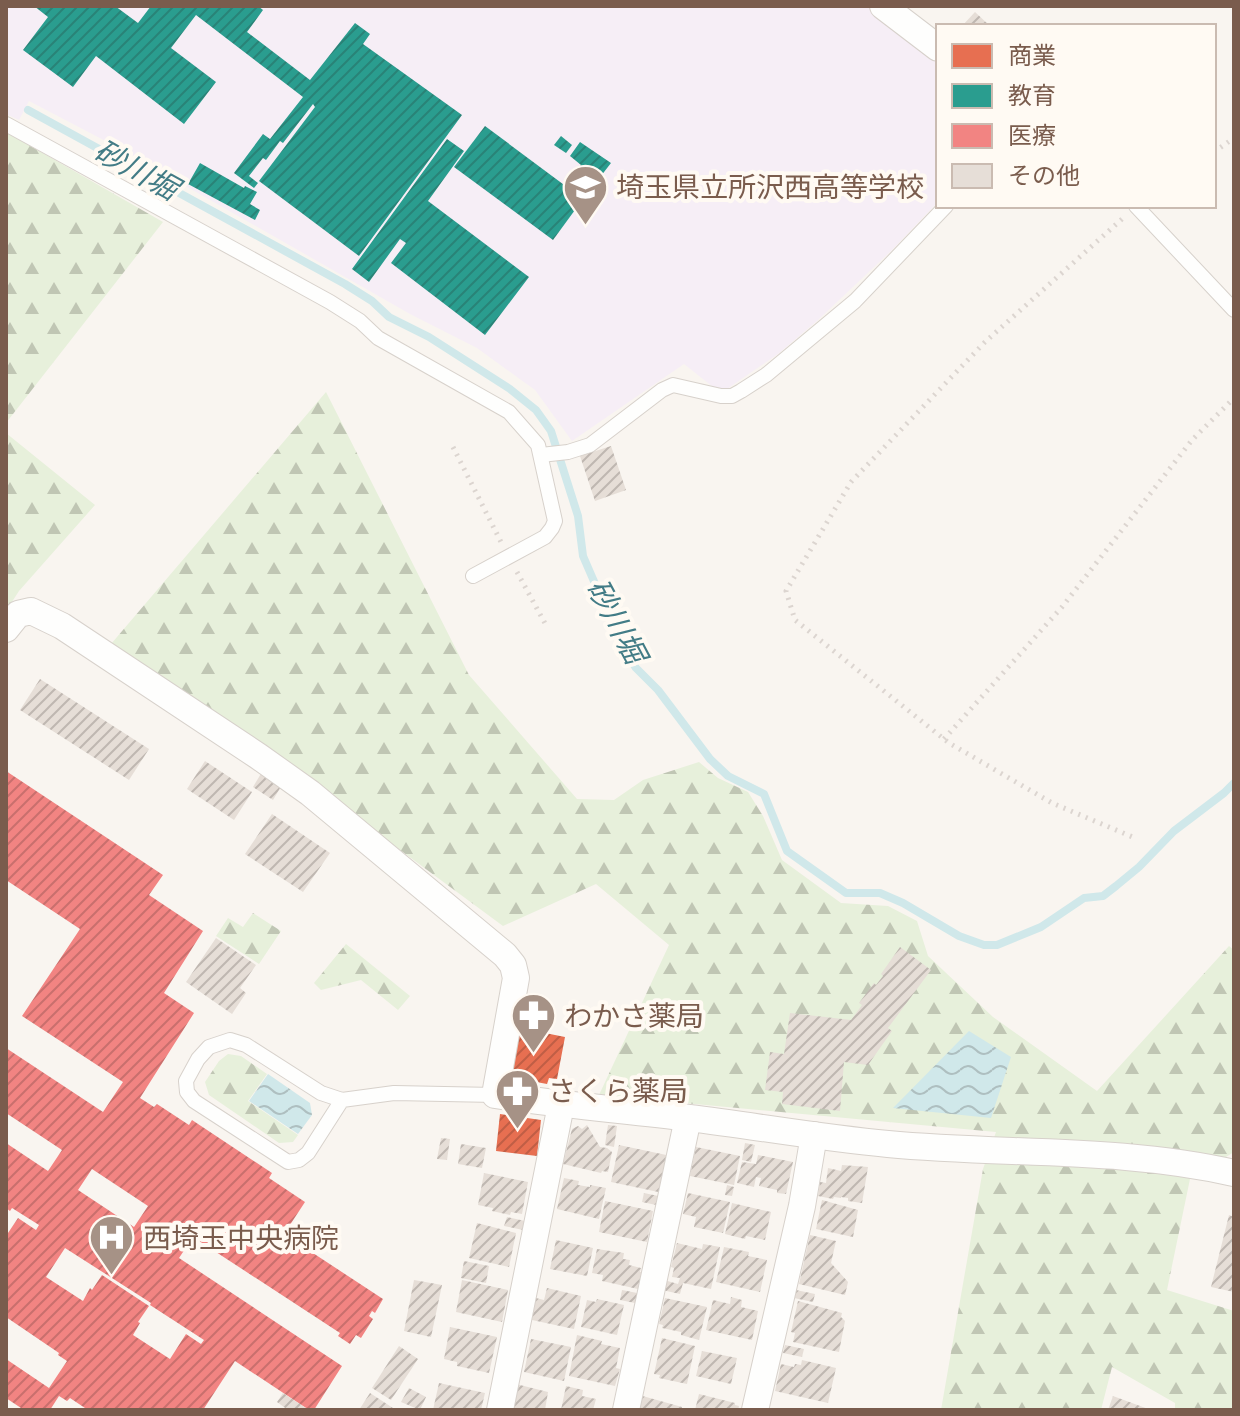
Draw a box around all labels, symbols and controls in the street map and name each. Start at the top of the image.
legend [936,24,1216,208]
text: 商業 [1008,37,1056,73]
text: 教育 [1008,77,1056,113]
text: 医療 [1008,117,1056,153]
water label: 砂川堀 [86,127,190,213]
text: その他 [1008,157,1080,193]
school or university icon: 埼玉県立所沢西高等学校 [561,163,609,226]
place label: 埼玉県立所沢西高等学校 [616,165,924,208]
water label: 砂川堀 [575,570,660,675]
pharmacy icon: わかさ薬局 [509,992,557,1055]
place label: わかさ薬局 [564,994,704,1037]
pharmacy icon: さくら薬局 [493,1067,541,1130]
place label: さくら薬局 [548,1069,688,1112]
hospital icon: 西埼玉中央病院 [88,1214,136,1277]
place label: 西埼玉中央病院 [143,1216,339,1259]

